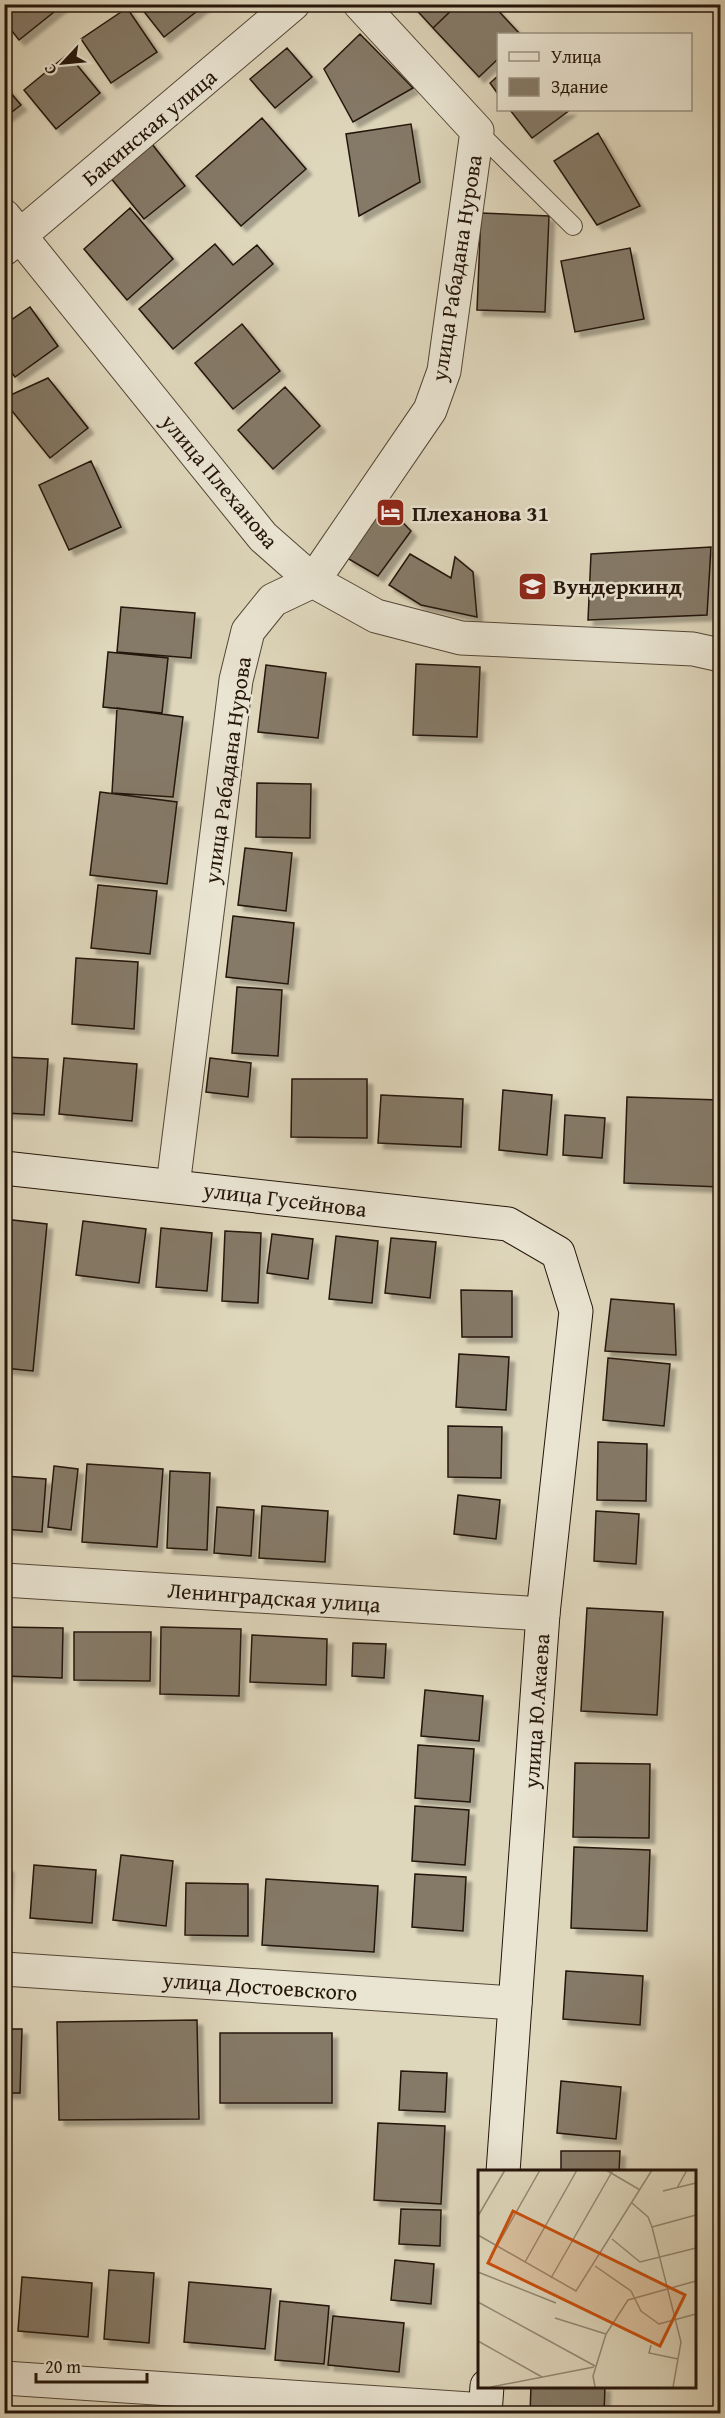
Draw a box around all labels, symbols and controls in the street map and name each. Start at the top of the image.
north arrow [33,33,93,93]
legend [497,33,692,111]
text: Улица [551,43,602,70]
text: С [37,60,62,79]
street label: Бакинская улица [75,61,224,193]
text: Здание [551,73,608,100]
street label: улица Рабадана Нурова [422,152,490,385]
street label: улица Плеханова [153,406,286,556]
hotel icon: Плеханова 31 [375,497,407,529]
place label: Плеханова 31 [412,497,549,529]
school or university icon: Вундеркинд [516,570,548,602]
place label: Вундеркинд [553,570,682,602]
street label: улица Рабадана Нурова [195,654,259,887]
street label: улица Гусейнова [200,1173,369,1225]
street label: Ленинградская улица [166,1574,382,1620]
street label: улица Ю.Акаева [515,1632,557,1791]
street label: улица Достоевского [161,1963,358,2009]
inset map [478,2170,695,2388]
scale bar [36,2346,147,2384]
text: 20 m [45,2353,81,2380]

